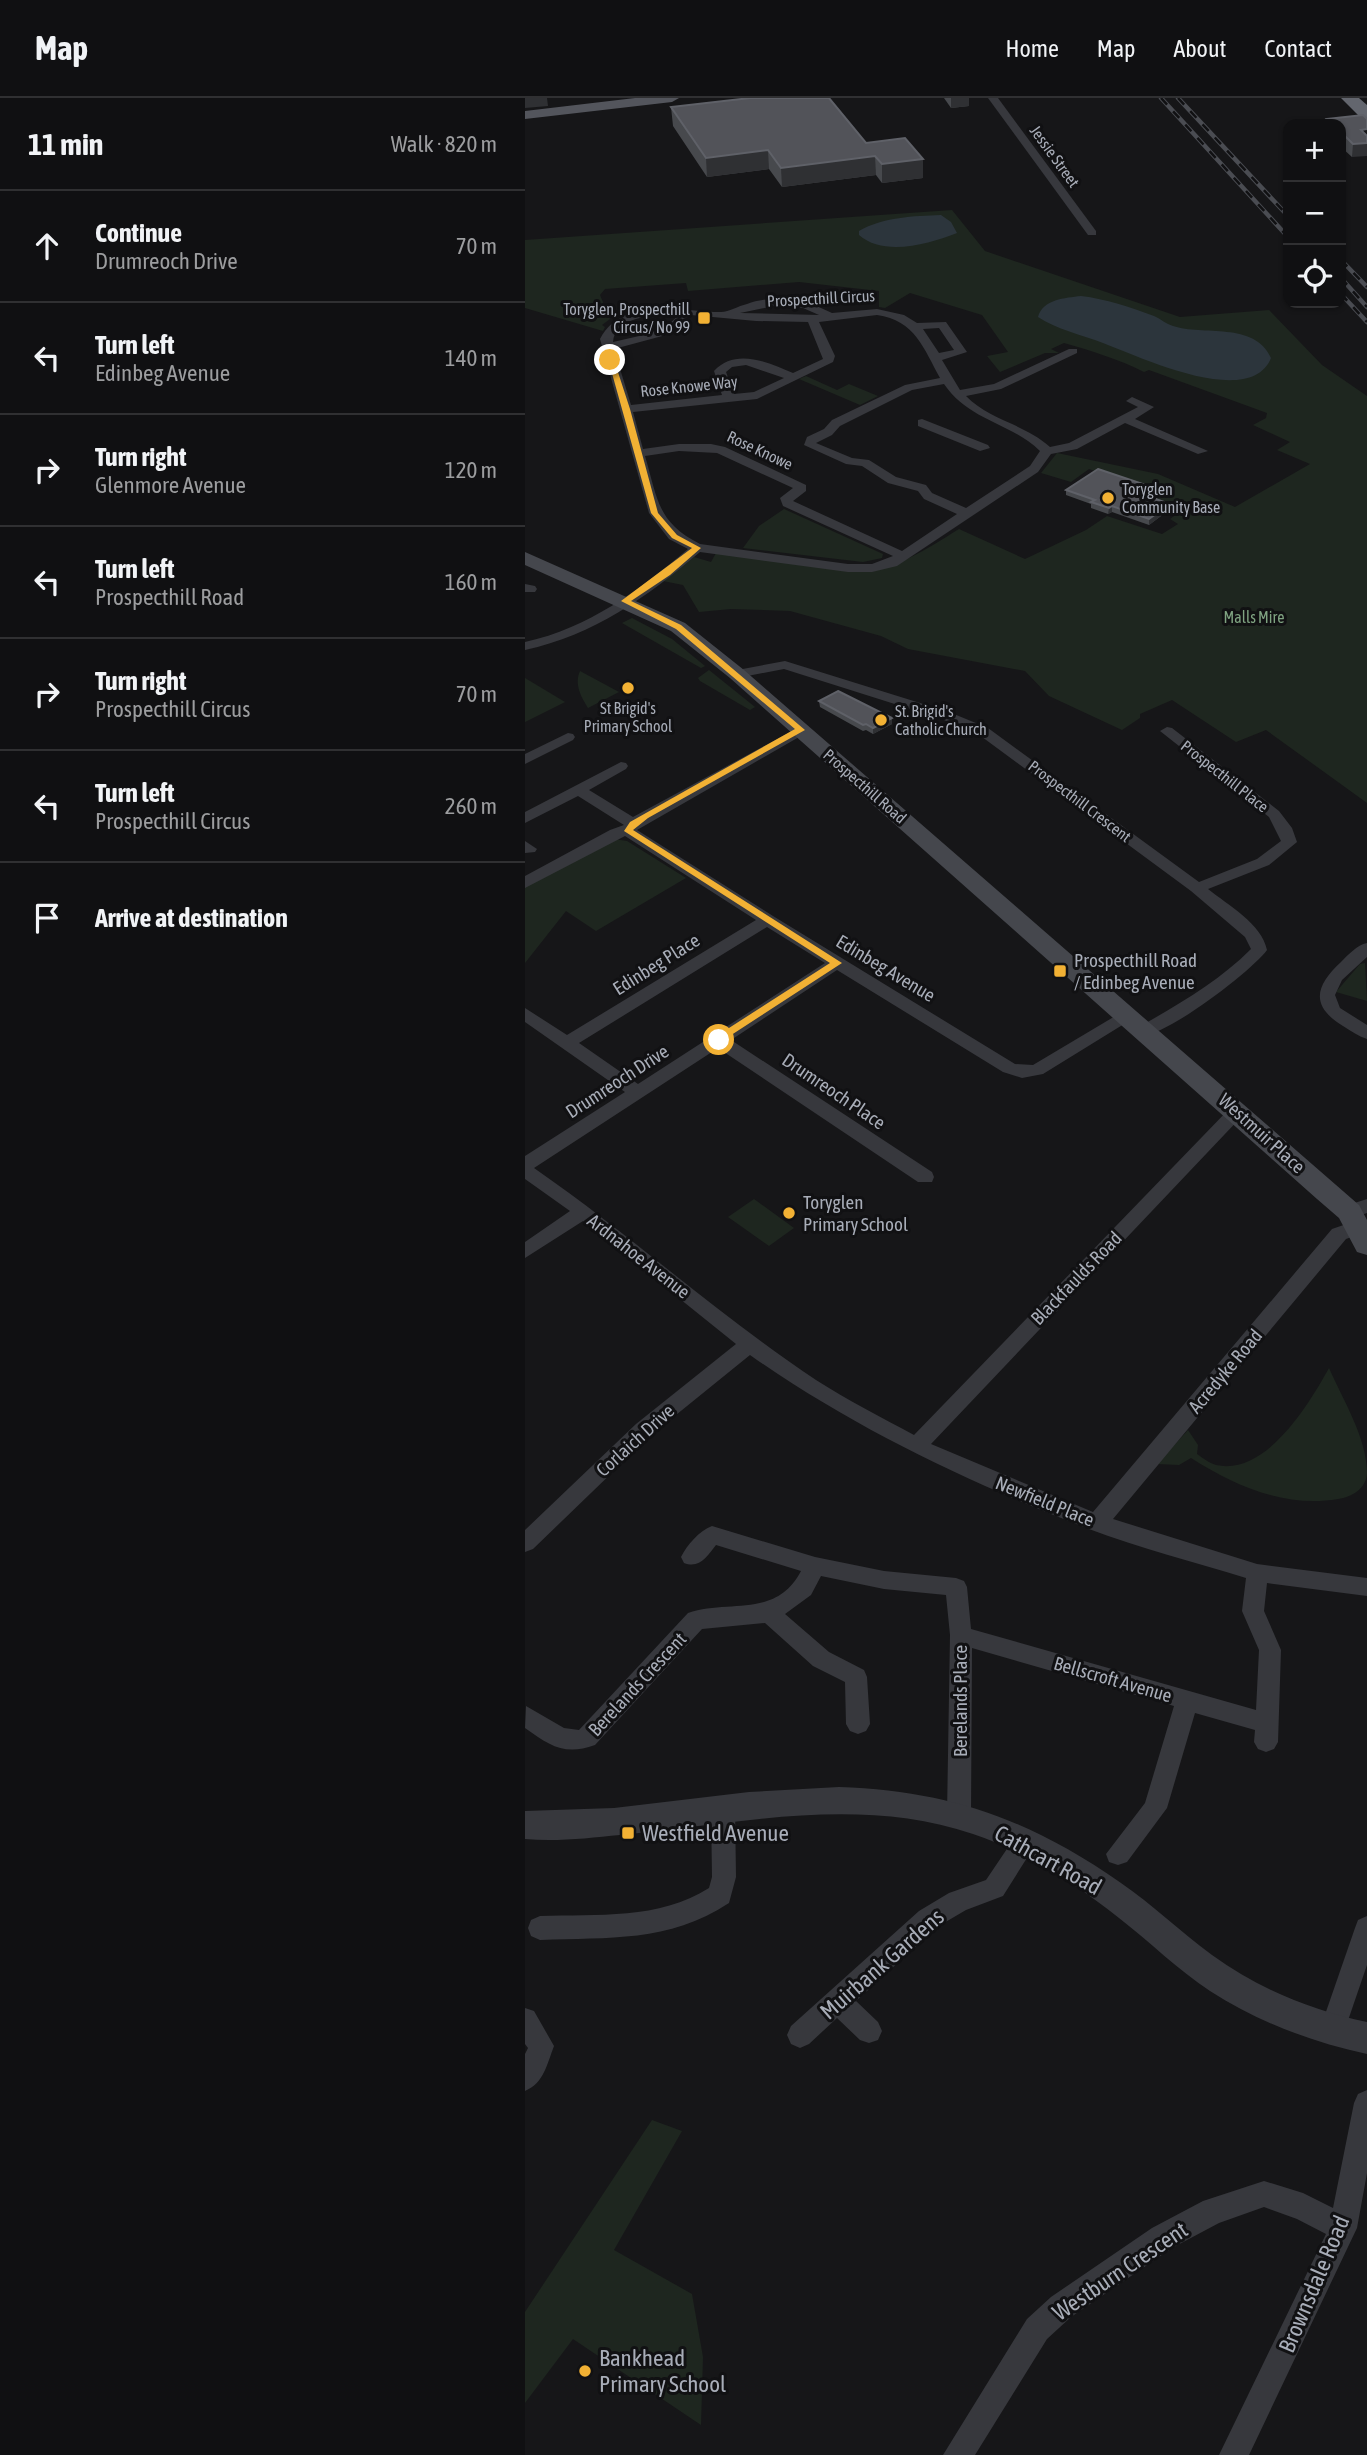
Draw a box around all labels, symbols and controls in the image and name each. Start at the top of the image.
text: Map [35,29,88,67]
text: Home [1005,35,1059,62]
text: Map [1097,35,1135,62]
text: About [1173,35,1226,62]
text: Contact [1264,35,1332,62]
map controls [1283,119,1346,308]
button: + [1283,119,1346,182]
street label: Jessie Street [1027,122,1084,191]
text: 11 min [28,127,103,161]
text: Walk · 820 m [391,131,497,157]
button: − [1283,182,1346,245]
text: Continue [95,218,182,248]
icon: ahead [28,227,66,265]
text: 70 m [456,233,497,259]
button: locate [1283,245,1346,308]
text: Drumreoch Drive [95,248,238,274]
street label: Prospecthill Circus [767,286,876,311]
place label: Toryglen, Prospecthill Circus/ No 99 [563,300,691,336]
marker: Toryglen, Prospecthill Circus/ No 99 [696,310,712,326]
text: Turn left [95,330,175,360]
icon: left [28,339,66,377]
route end [594,344,625,375]
text: 140 m [445,345,497,371]
text: Edinbeg Avenue [95,360,230,386]
street label: Rose Knowe Way [640,372,739,401]
street label: Rose Knowe [724,427,796,473]
text: Turn right [95,442,186,472]
icon: right [28,451,66,489]
text: 120 m [445,457,497,483]
text: Glenmore Avenue [95,472,246,498]
place label: Toryglen Community Base [1122,480,1220,517]
marker: Toryglen Community Base [1100,490,1116,506]
text: Turn left [95,554,175,584]
icon: left [28,563,66,601]
text: 160 m [445,569,497,595]
text: Prospecthill Road [95,584,244,610]
park label: Malls Mire [1224,608,1284,626]
text: Turn right [95,666,186,696]
icon: right [28,675,66,713]
marker: St Brigid's Primary School [620,680,636,696]
text: 70 m [456,681,497,707]
text: Prospecthill Circus [95,696,250,722]
place label: St Brigid's Primary School [584,699,673,736]
place label: St. Brigid's Catholic Church [895,702,987,738]
marker: St. Brigid's Catholic Church [873,712,889,728]
street label: Prospecthill Place [1177,736,1272,816]
street label: Prospecthill Road [819,745,910,828]
street label: Prospecthill Crescent [1025,757,1135,846]
text: Turn left [95,778,175,808]
icon: left [28,787,66,825]
text: 260 m [445,793,497,819]
text: Prospecthill Circus [95,808,250,834]
icon: arrive [28,899,66,937]
text: Arrive at destination [95,903,288,933]
street label: Edinbeg Place [609,929,703,999]
street label: Edinbeg Avenue [832,930,940,1006]
place label: Prospecthill Road / Edinbeg Avenue [1074,949,1197,993]
marker: Prospecthill Road / Edinbeg Avenue [1052,963,1068,979]
route start [703,1024,734,1055]
street label: Drumreoch Drive [562,1040,672,1122]
street label: Drumreoch Place [778,1048,890,1134]
street label: Westmuir Place [1214,1089,1310,1177]
place label: Toryglen Primary School [803,1191,908,1235]
marker: Toryglen Primary School [781,1205,797,1221]
street label: Ardnahoe Avenue [583,1209,695,1303]
street label: Blackfaulds Road [1026,1227,1126,1329]
street label: Acredyke Road [1184,1325,1266,1417]
street label: Corlaich Drive [592,1399,678,1481]
street label: Newfield Place [992,1471,1098,1531]
street label: Berelands Crescent [584,1628,690,1740]
street label: Berelands Place [949,1645,971,1757]
street label: Bellscroft Avenue [1051,1652,1175,1706]
place label: Westfield Avenue [642,1820,789,1846]
street label: Cathcart Road [990,1820,1106,1900]
marker: Westfield Avenue [620,1825,636,1841]
street label: Muirbank Gardens [815,1903,949,2025]
street label: Brownsdale Road [1273,2212,1355,2356]
street label: Westburn Crescent [1048,2216,1192,2326]
place label: Bankhead Primary School [599,2345,726,2397]
marker: Bankhead Primary School [577,2363,593,2379]

